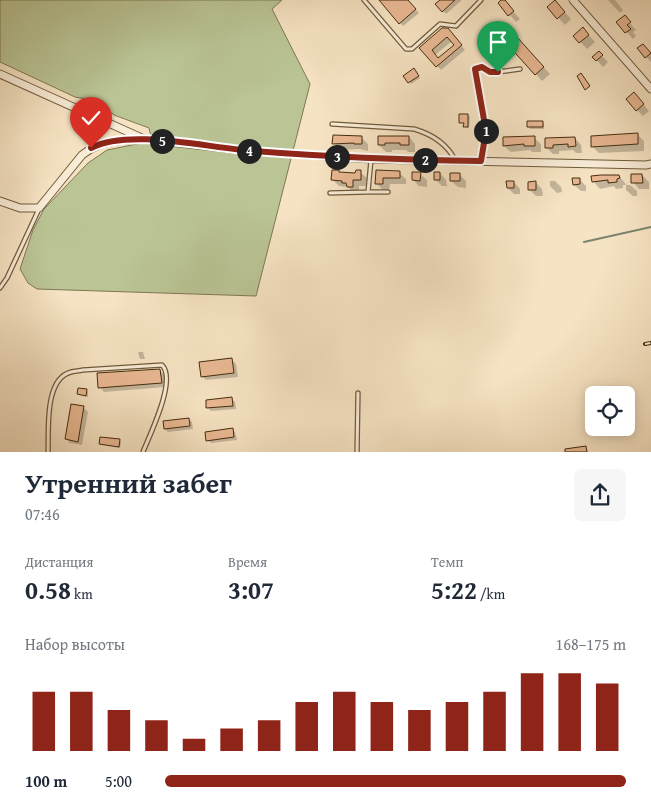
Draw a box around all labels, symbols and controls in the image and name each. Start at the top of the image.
pin [477,21,519,72]
icon: arrive [484,28,512,56]
pin [70,97,112,148]
icon: check [77,104,105,132]
pin: 1 [474,118,498,144]
text: 1 [483,121,490,141]
pin: 5 [150,128,174,154]
text: 5 [159,131,166,151]
pin: 4 [236,138,262,164]
text: 4 [246,141,253,161]
pin: 3 [324,144,350,170]
text: 3 [334,147,341,167]
pin: 2 [412,148,438,172]
text: 2 [422,150,429,170]
map controls [585,386,635,436]
button: locate [585,386,635,436]
text: Утренний забег [25,462,232,503]
button: share [574,469,626,521]
text: 07:46 [25,502,60,526]
text: Дистанция [25,552,93,572]
text: Время [228,552,267,572]
text: Темп [431,552,463,572]
text: 0.58 [25,572,71,608]
text: 3:07 [228,572,274,608]
text: 5:22 [431,572,477,608]
text: km [71,584,93,604]
text: /km [477,584,505,604]
text: Набор высоты [25,632,125,656]
text: 168–175 m [556,632,626,656]
text: 100 m [25,769,67,793]
text: 5:00 [105,769,132,793]

